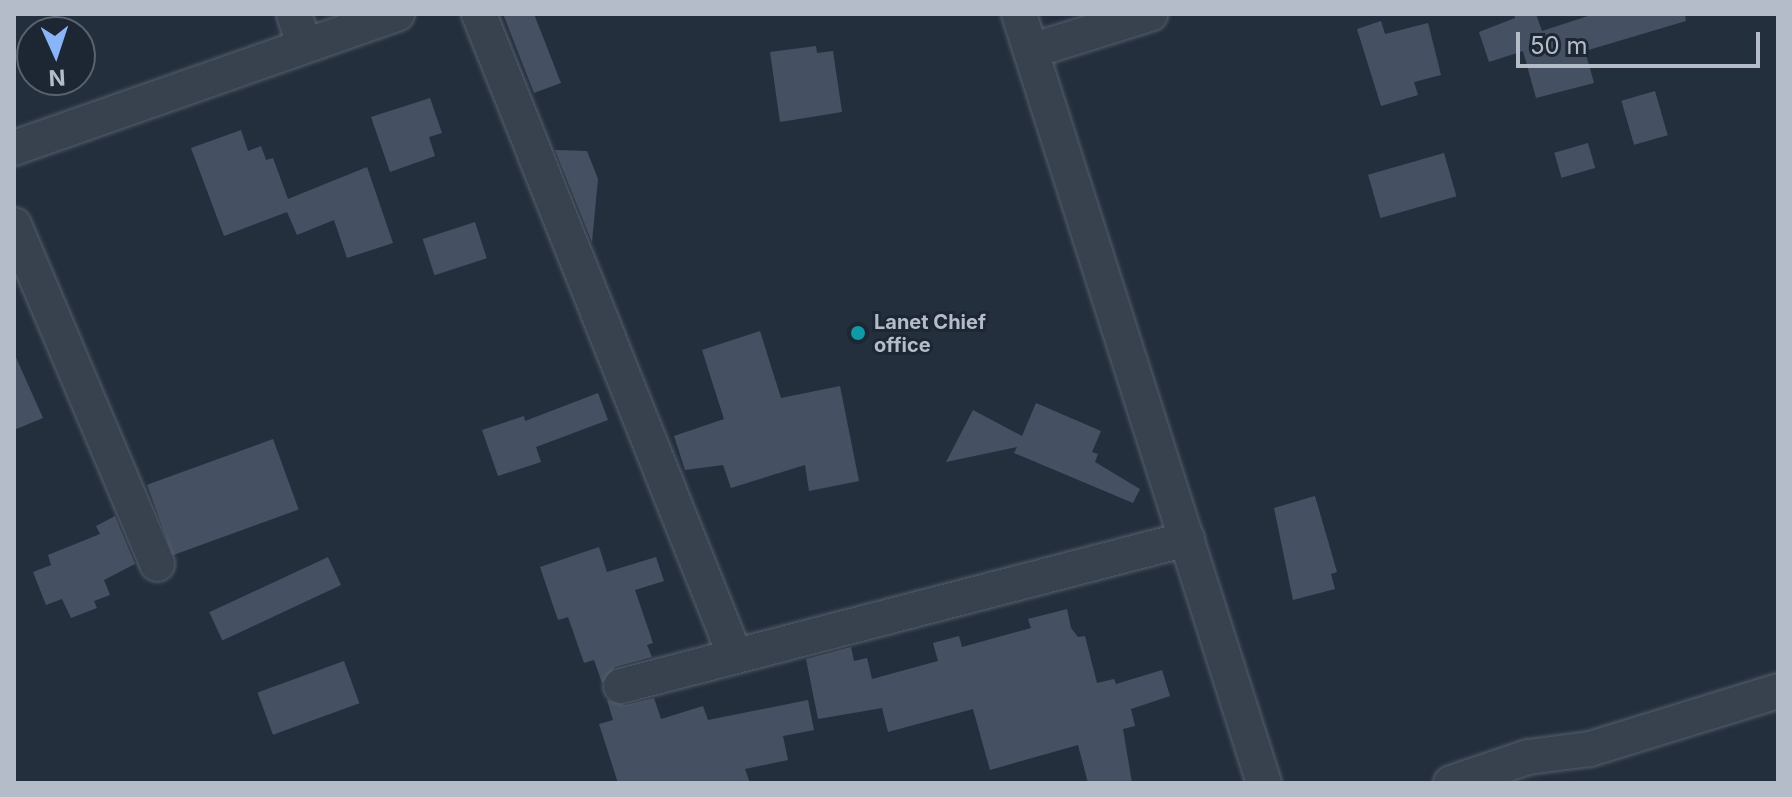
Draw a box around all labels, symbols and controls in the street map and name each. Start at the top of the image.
north arrow [16,16,96,96]
scale bar [1520,16,1764,66]
text: 50 m [1530,31,1588,60]
text: N [48,65,66,91]
place label: Lanet Chief office [874,310,986,357]
marker: Lanet Chief office [849,324,867,342]

